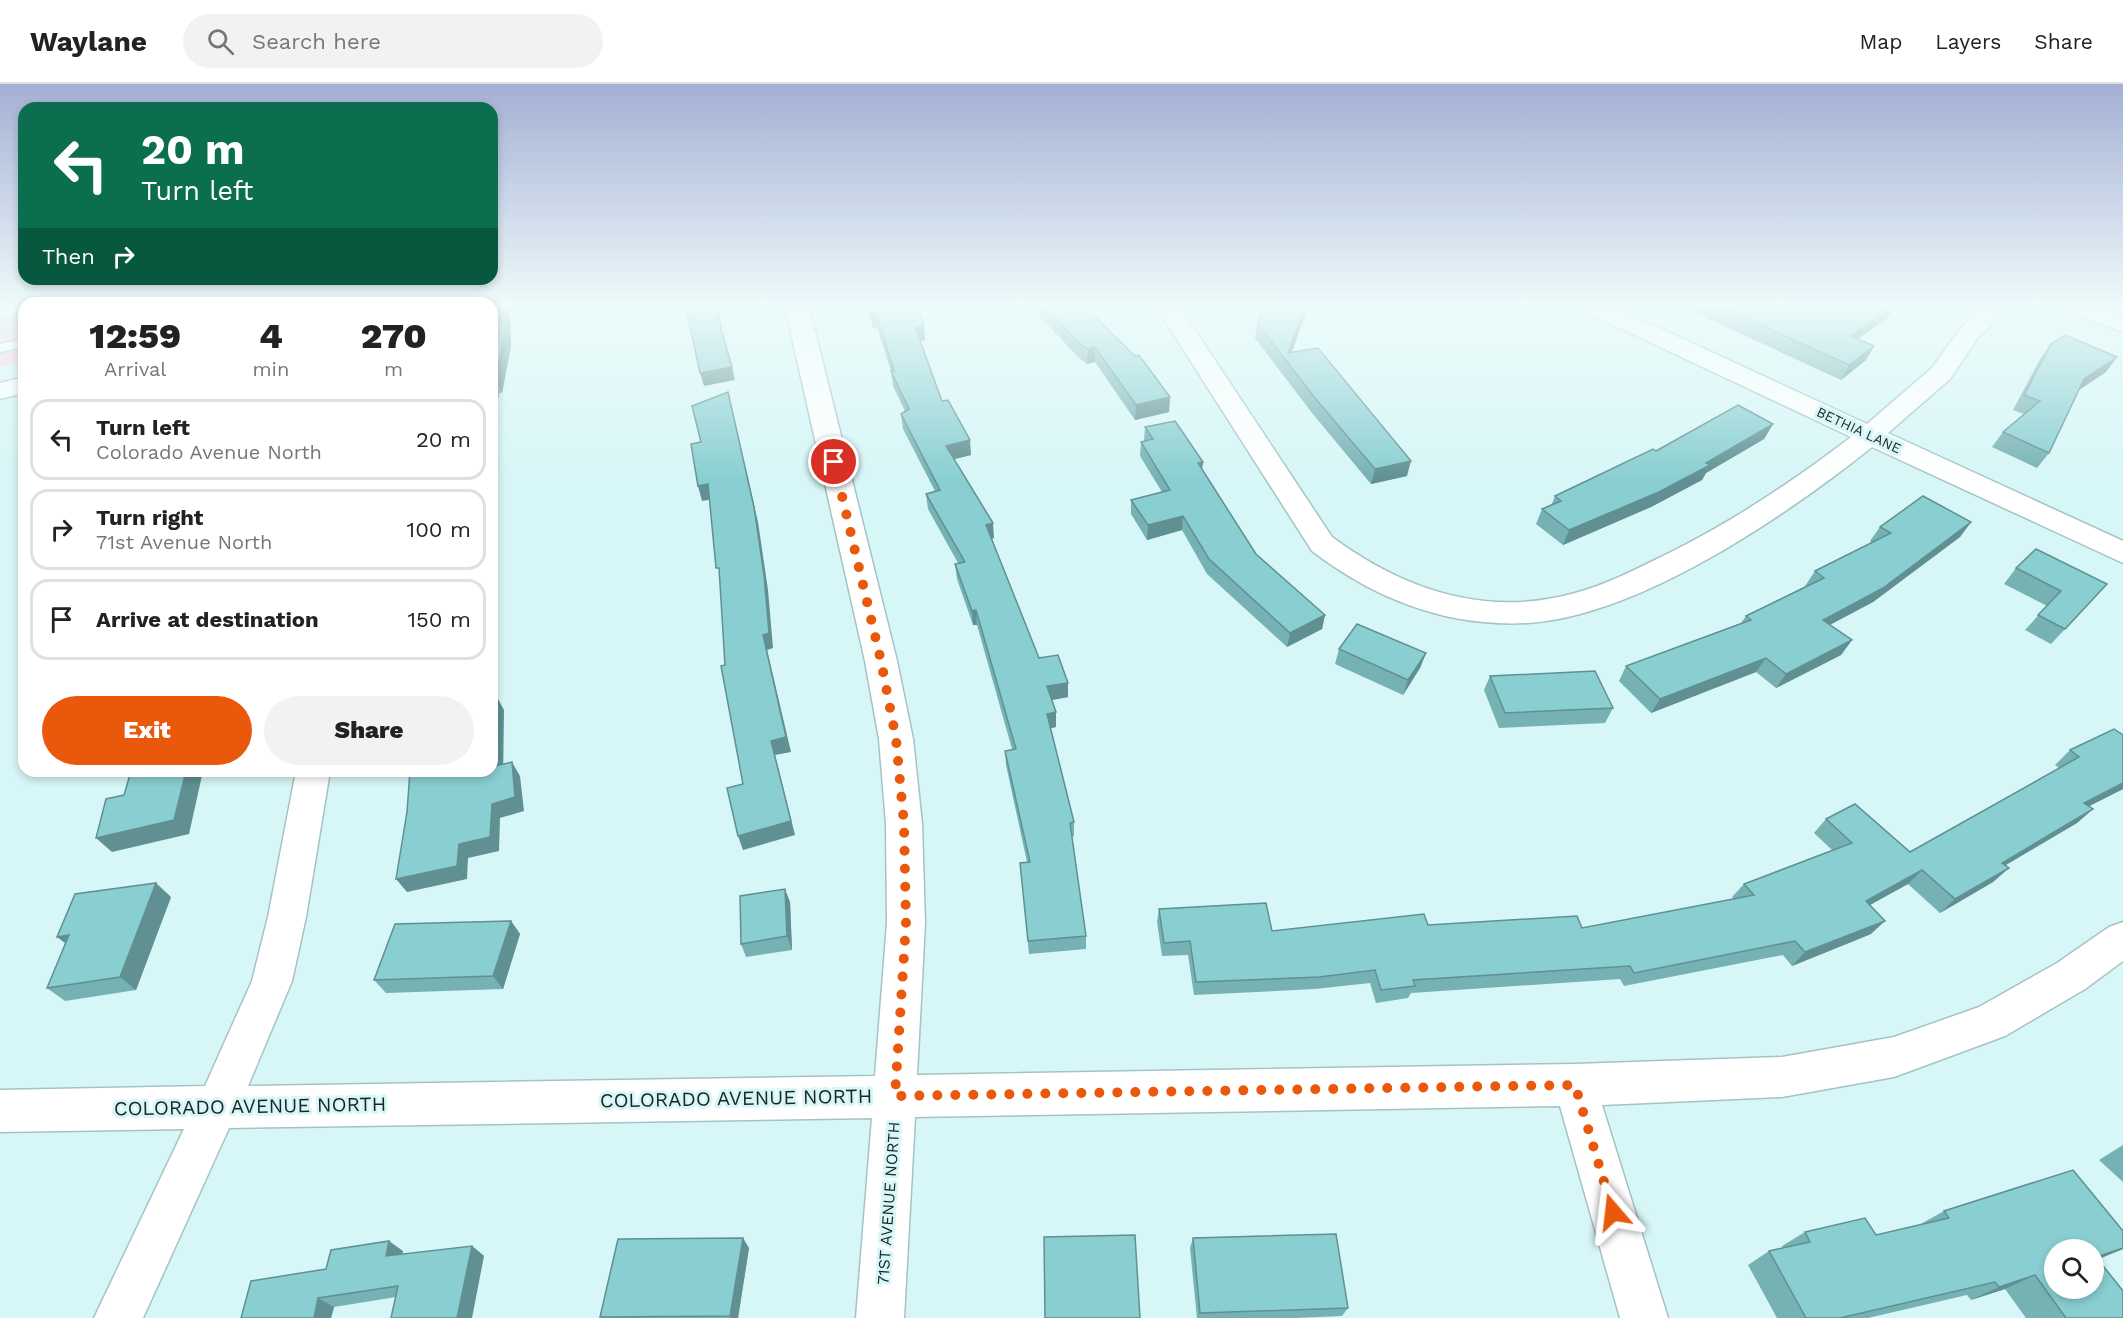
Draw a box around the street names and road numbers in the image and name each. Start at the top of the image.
street label: BETHIA LANE [1814,403,1904,457]
street label: COLORADO AVENUE NORTH [600,1084,872,1112]
street label: COLORADO AVENUE NORTH [114,1092,386,1120]
street label: 71ST AVENUE NORTH [873,1121,904,1285]

